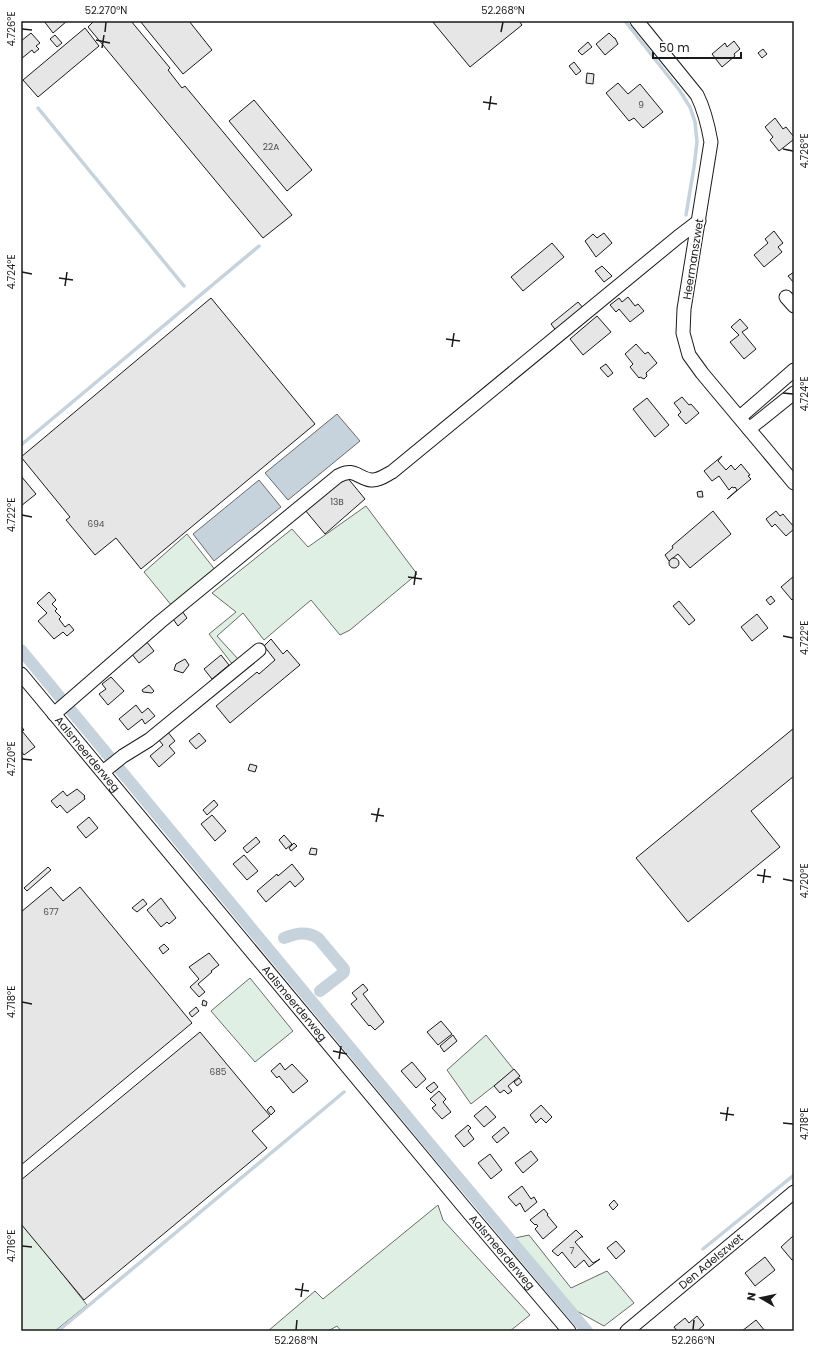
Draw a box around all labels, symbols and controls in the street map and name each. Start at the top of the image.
text: 52.270°N [85,3,127,18]
text: 52.268°N [481,3,525,18]
text: 4.726°E [4,11,19,47]
scale bar [653,34,741,60]
text: 50 m [659,39,690,56]
house number: 9 [638,99,644,111]
text: 4.726°E [797,133,812,169]
house number: 22A [263,141,279,153]
street label: Heermanszwet [679,217,707,301]
text: 4.724°E [4,254,19,290]
text: 4.724°E [797,376,812,412]
house number: 13B [330,496,344,508]
text: 4.722°E [4,498,19,532]
house number: 694 [87,518,105,530]
text: 4.722°E [797,621,812,655]
street label: Aalsmeerderweg [51,713,124,795]
text: 4.720°E [4,741,19,777]
text: 4.720°E [797,863,812,899]
house number: 677 [43,906,59,918]
street label: Aalsmeerderweg [258,962,331,1044]
text: 4.718°E [4,986,19,1018]
house number: 685 [209,1066,227,1078]
text: 4.718°E [797,1108,812,1140]
street label: Aalsmeerderweg [466,1211,539,1293]
text: 4.716°E [4,1230,19,1262]
street label: Den Adelszwet [675,1230,747,1293]
house number: 7 [570,1245,575,1257]
north arrow [741,1278,781,1318]
text: N [743,1291,760,1302]
text: 52.268°N [274,1333,318,1348]
text: 52.266°N [671,1333,715,1348]

